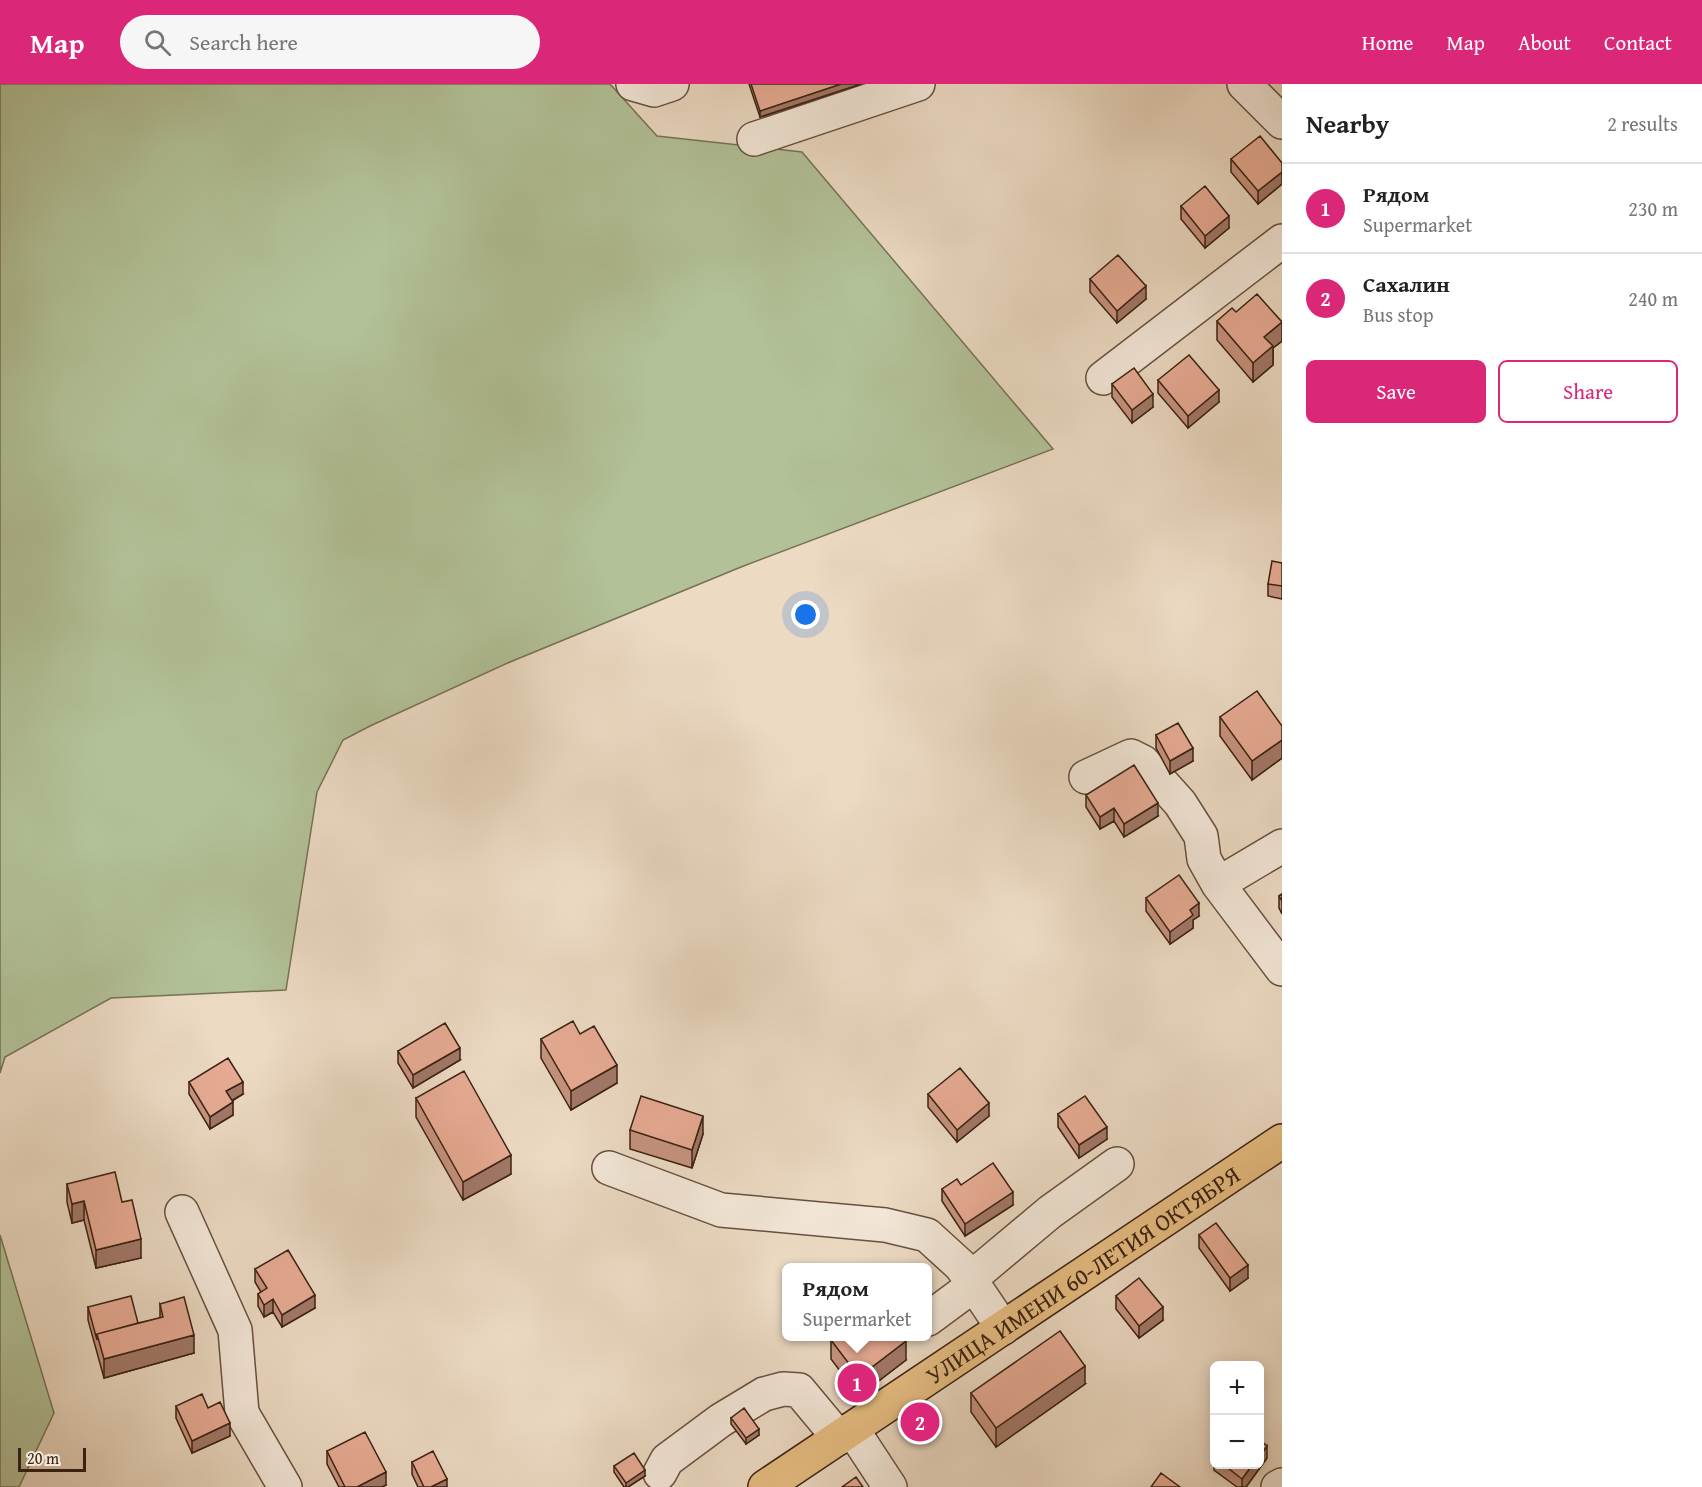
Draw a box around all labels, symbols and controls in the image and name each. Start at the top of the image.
search box [120,15,540,69]
text: Map [30,22,84,63]
icon: search [141,26,174,59]
text: Search here [189,26,298,58]
text: Home [1362,27,1413,58]
text: Map [1446,27,1485,58]
text: About [1518,27,1571,58]
text: Contact [1604,27,1672,58]
text: Nearby [1306,104,1389,143]
text: 2 results [1607,109,1678,138]
text: Рядом [1363,178,1429,210]
text: 1 [1320,194,1331,223]
text: 230 m [1628,194,1678,223]
text: Supermarket [1363,210,1472,239]
text: Сахалин [1363,268,1450,300]
text: 2 [1320,284,1331,313]
text: 240 m [1628,284,1678,313]
text: Bus stop [1363,300,1434,329]
button: Save [1306,360,1486,423]
button: Share [1498,360,1678,423]
your location [791,600,820,629]
street label: УЛИЦА ИМЕНИ 60-ЛЕТИЯ ОКТЯБРЯ [918,1157,1246,1392]
popup [782,1263,932,1341]
text: Рядом [802,1272,869,1304]
text: Supermarket [802,1304,912,1333]
pin: 1 [838,1360,876,1406]
map controls [1210,1361,1264,1469]
button: + [1210,1361,1264,1415]
pin: 2 [900,1400,940,1444]
button: − [1210,1415,1264,1469]
scale bar [18,1445,86,1472]
text: 20 m [27,1446,59,1470]

